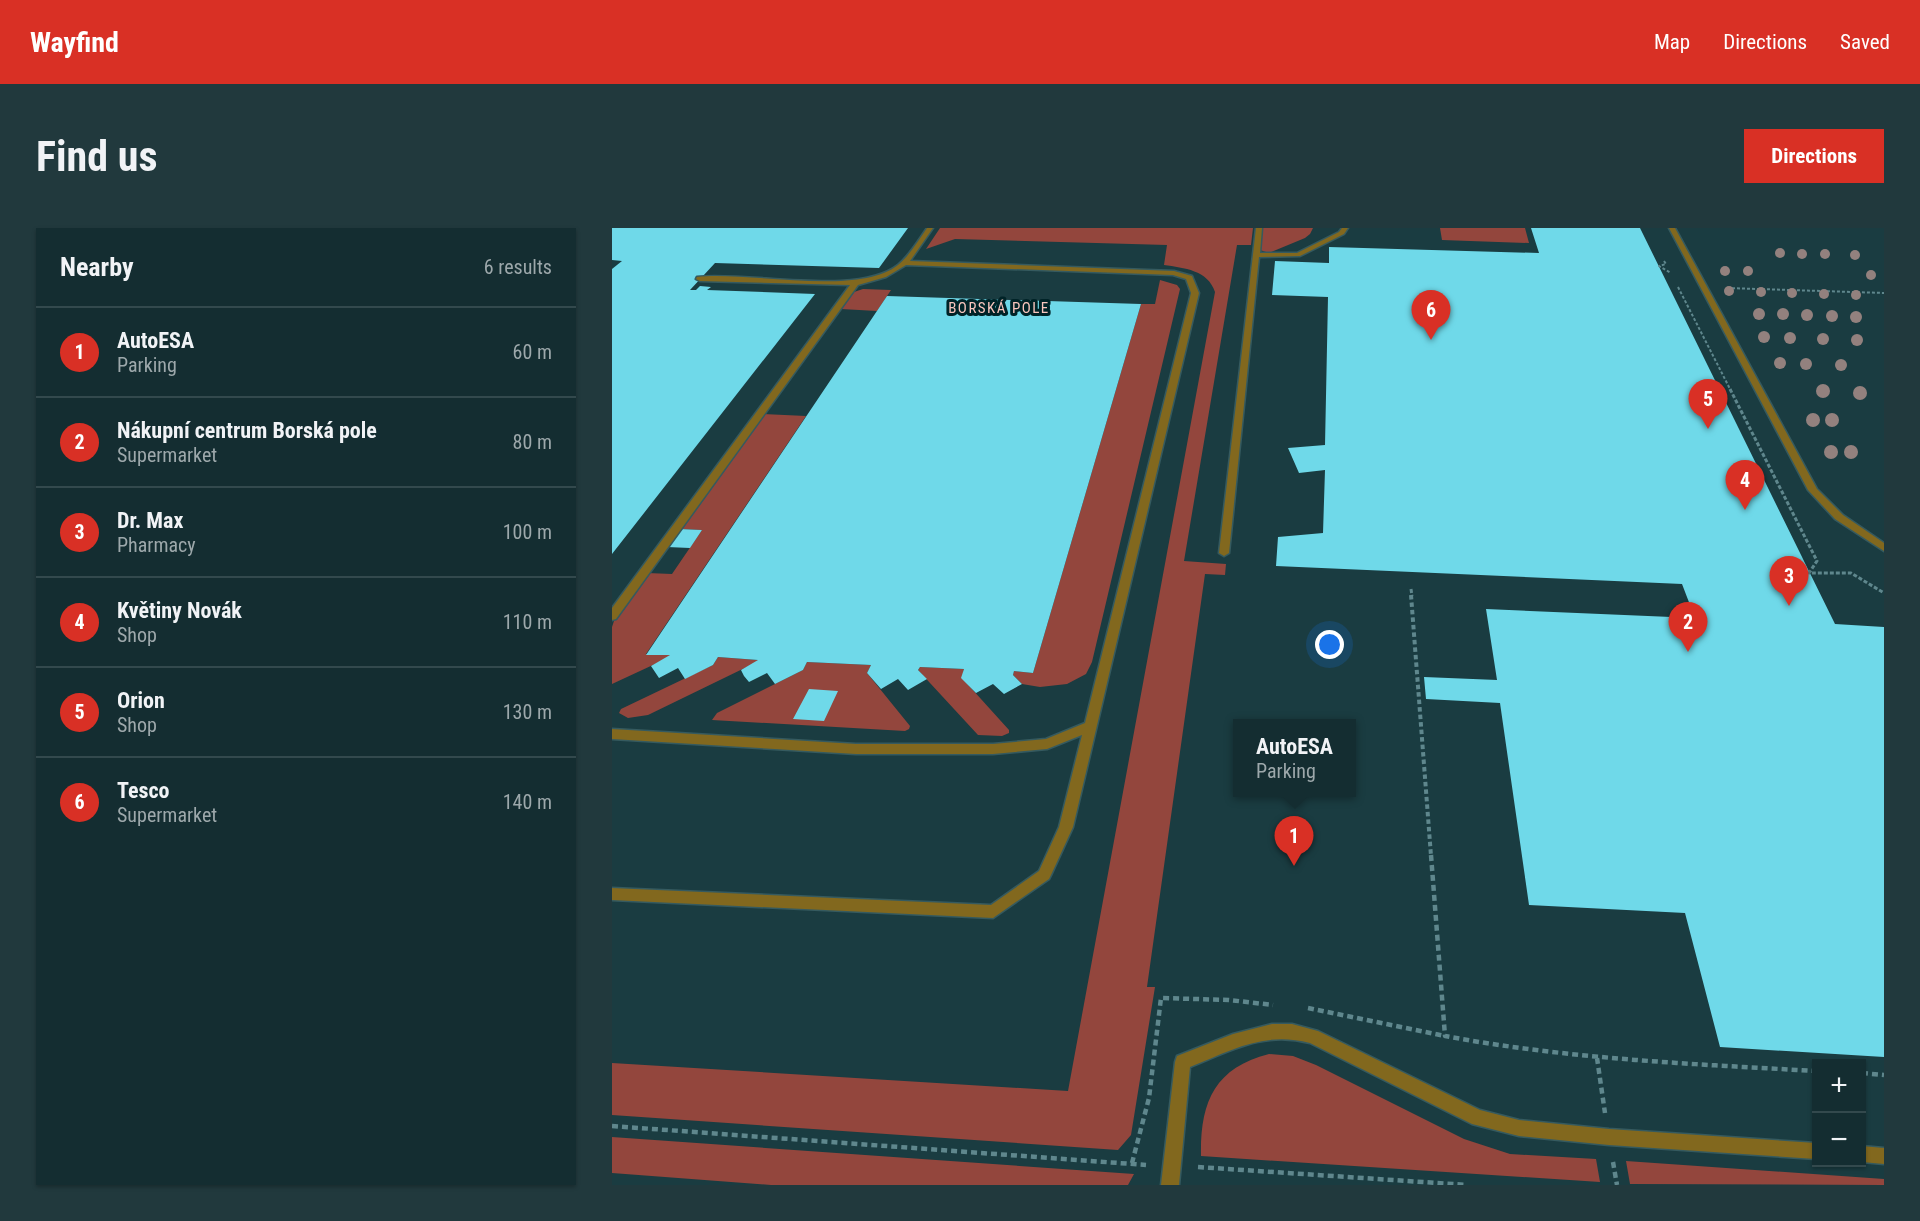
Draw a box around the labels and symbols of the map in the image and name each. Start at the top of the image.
pin: 6 [1412,291,1450,340]
district label: BORSKÁ POLE [948,299,1050,317]
pin: 5 [1688,380,1728,429]
pin: 4 [1726,460,1764,510]
pin: 3 [1770,556,1808,606]
pin: 2 [1668,602,1708,652]
your location [1315,630,1344,659]
pin: 1 [1274,816,1314,866]

